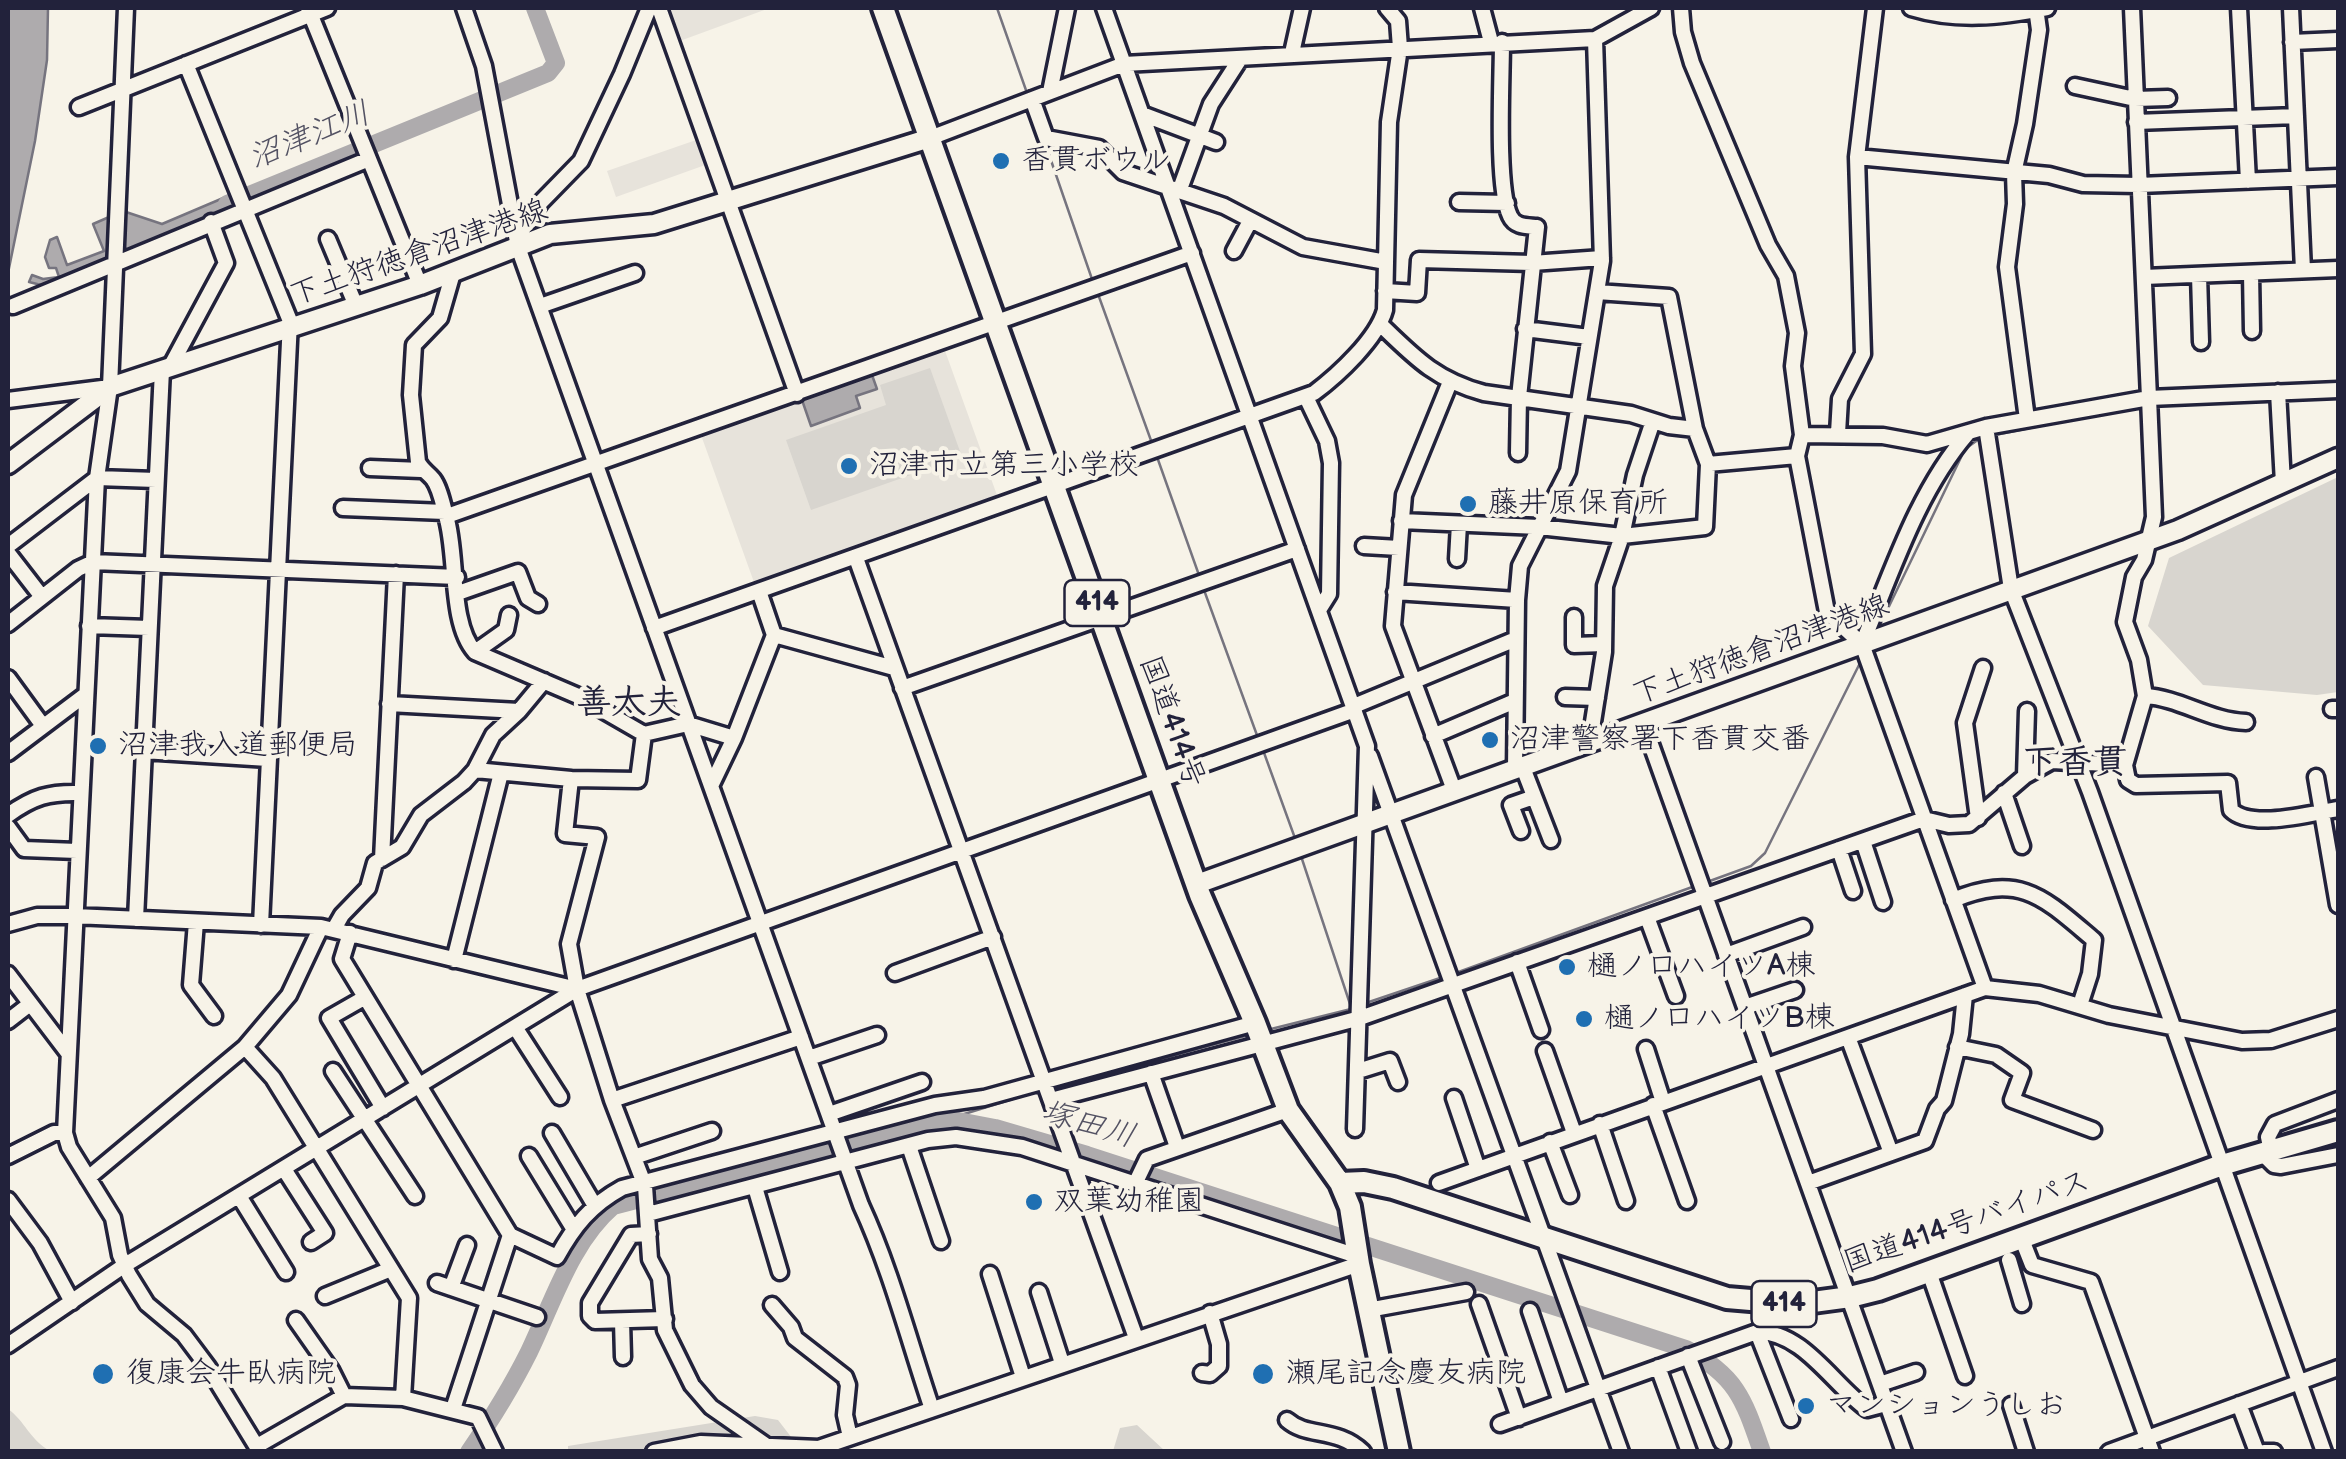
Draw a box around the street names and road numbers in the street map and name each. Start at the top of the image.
street label: 下土狩徳倉沼津港線 [285,193,553,315]
road number: 414 [1064,580,1130,626]
street label: 下土狩徳倉沼津港線 [1628,588,1894,714]
street label: 国道414号 [1130,651,1212,793]
street label: 国道414号バイパス [1839,1164,2095,1282]
road number: 414 [1752,1281,1816,1327]

